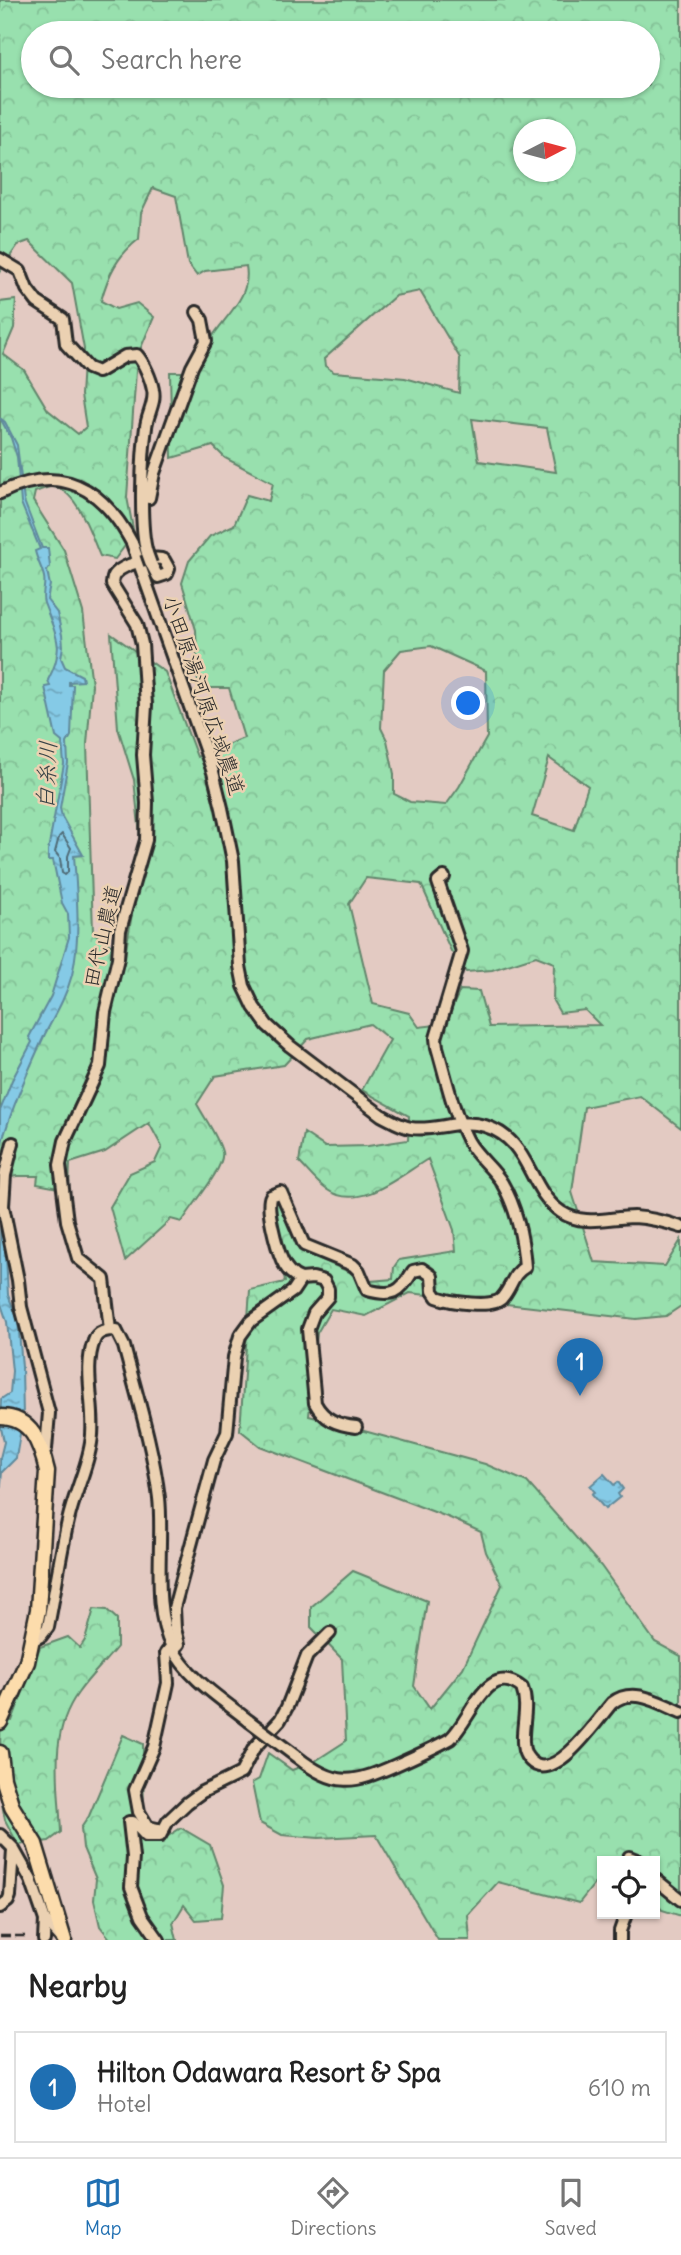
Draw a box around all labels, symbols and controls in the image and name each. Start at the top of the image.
search box [21,21,660,98]
icon: search [45,41,83,79]
text: Search here [101,43,242,76]
north arrow [513,119,576,182]
street label: 小田原湯河原広域農道 [157,591,251,799]
your location [451,686,485,720]
water label: 白糸川 [30,740,62,810]
street label: 田代山農道 [77,882,127,990]
pin: 1 [557,1338,603,1396]
map controls [597,1856,660,1919]
button: locate [597,1856,660,1919]
text: Nearby [28,1967,128,2005]
text: Hilton Odawara Resort & Spa [97,2056,441,2089]
text: 1 [48,2073,58,2102]
text: 610 m [588,2073,651,2102]
text: Hotel [97,2089,151,2118]
tab: Map [84,2174,122,2240]
tab: Directions [291,2174,376,2240]
tab: Saved [545,2174,597,2240]

